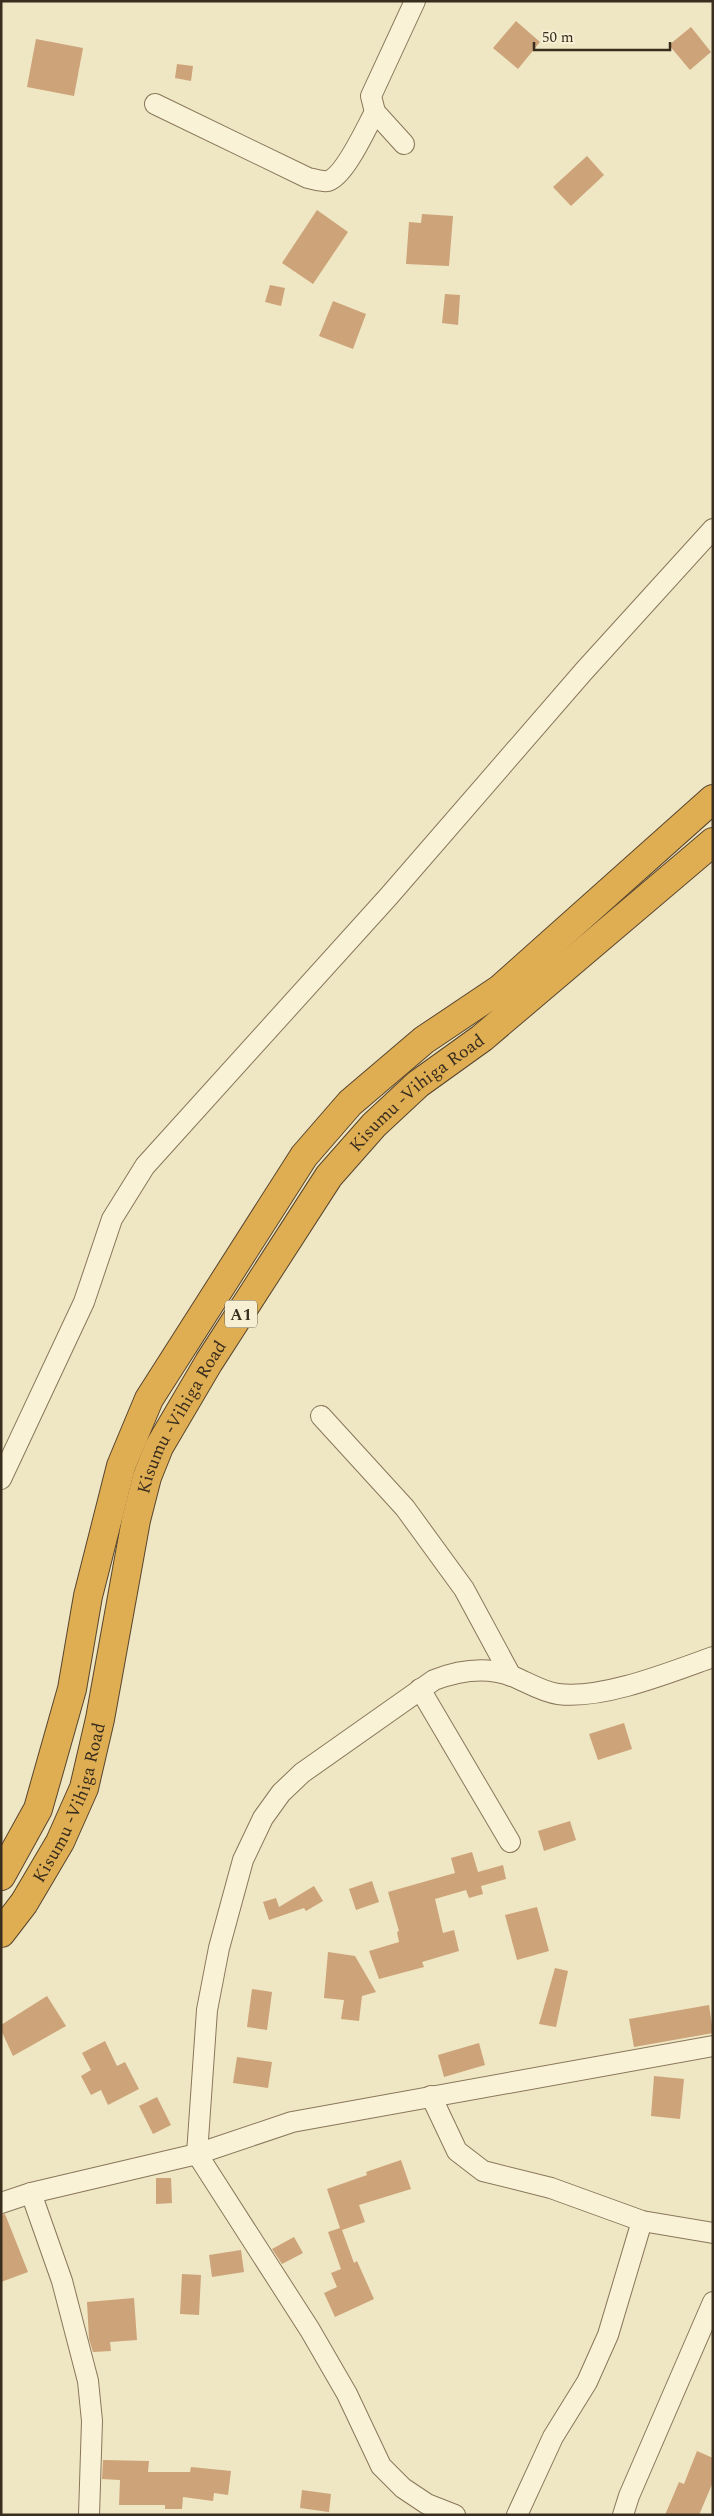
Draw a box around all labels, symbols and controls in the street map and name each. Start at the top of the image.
scale bar [534,20,670,52]
text: 50 m [542,26,574,49]
street label: Kisumu -Vihiga Road [343,1027,490,1158]
road number: A1 [225,1300,257,1328]
street label: Kisumu -Vihiga Road [130,1335,233,1497]
street label: Kisumu -Vihiga Road [26,1720,113,1888]

